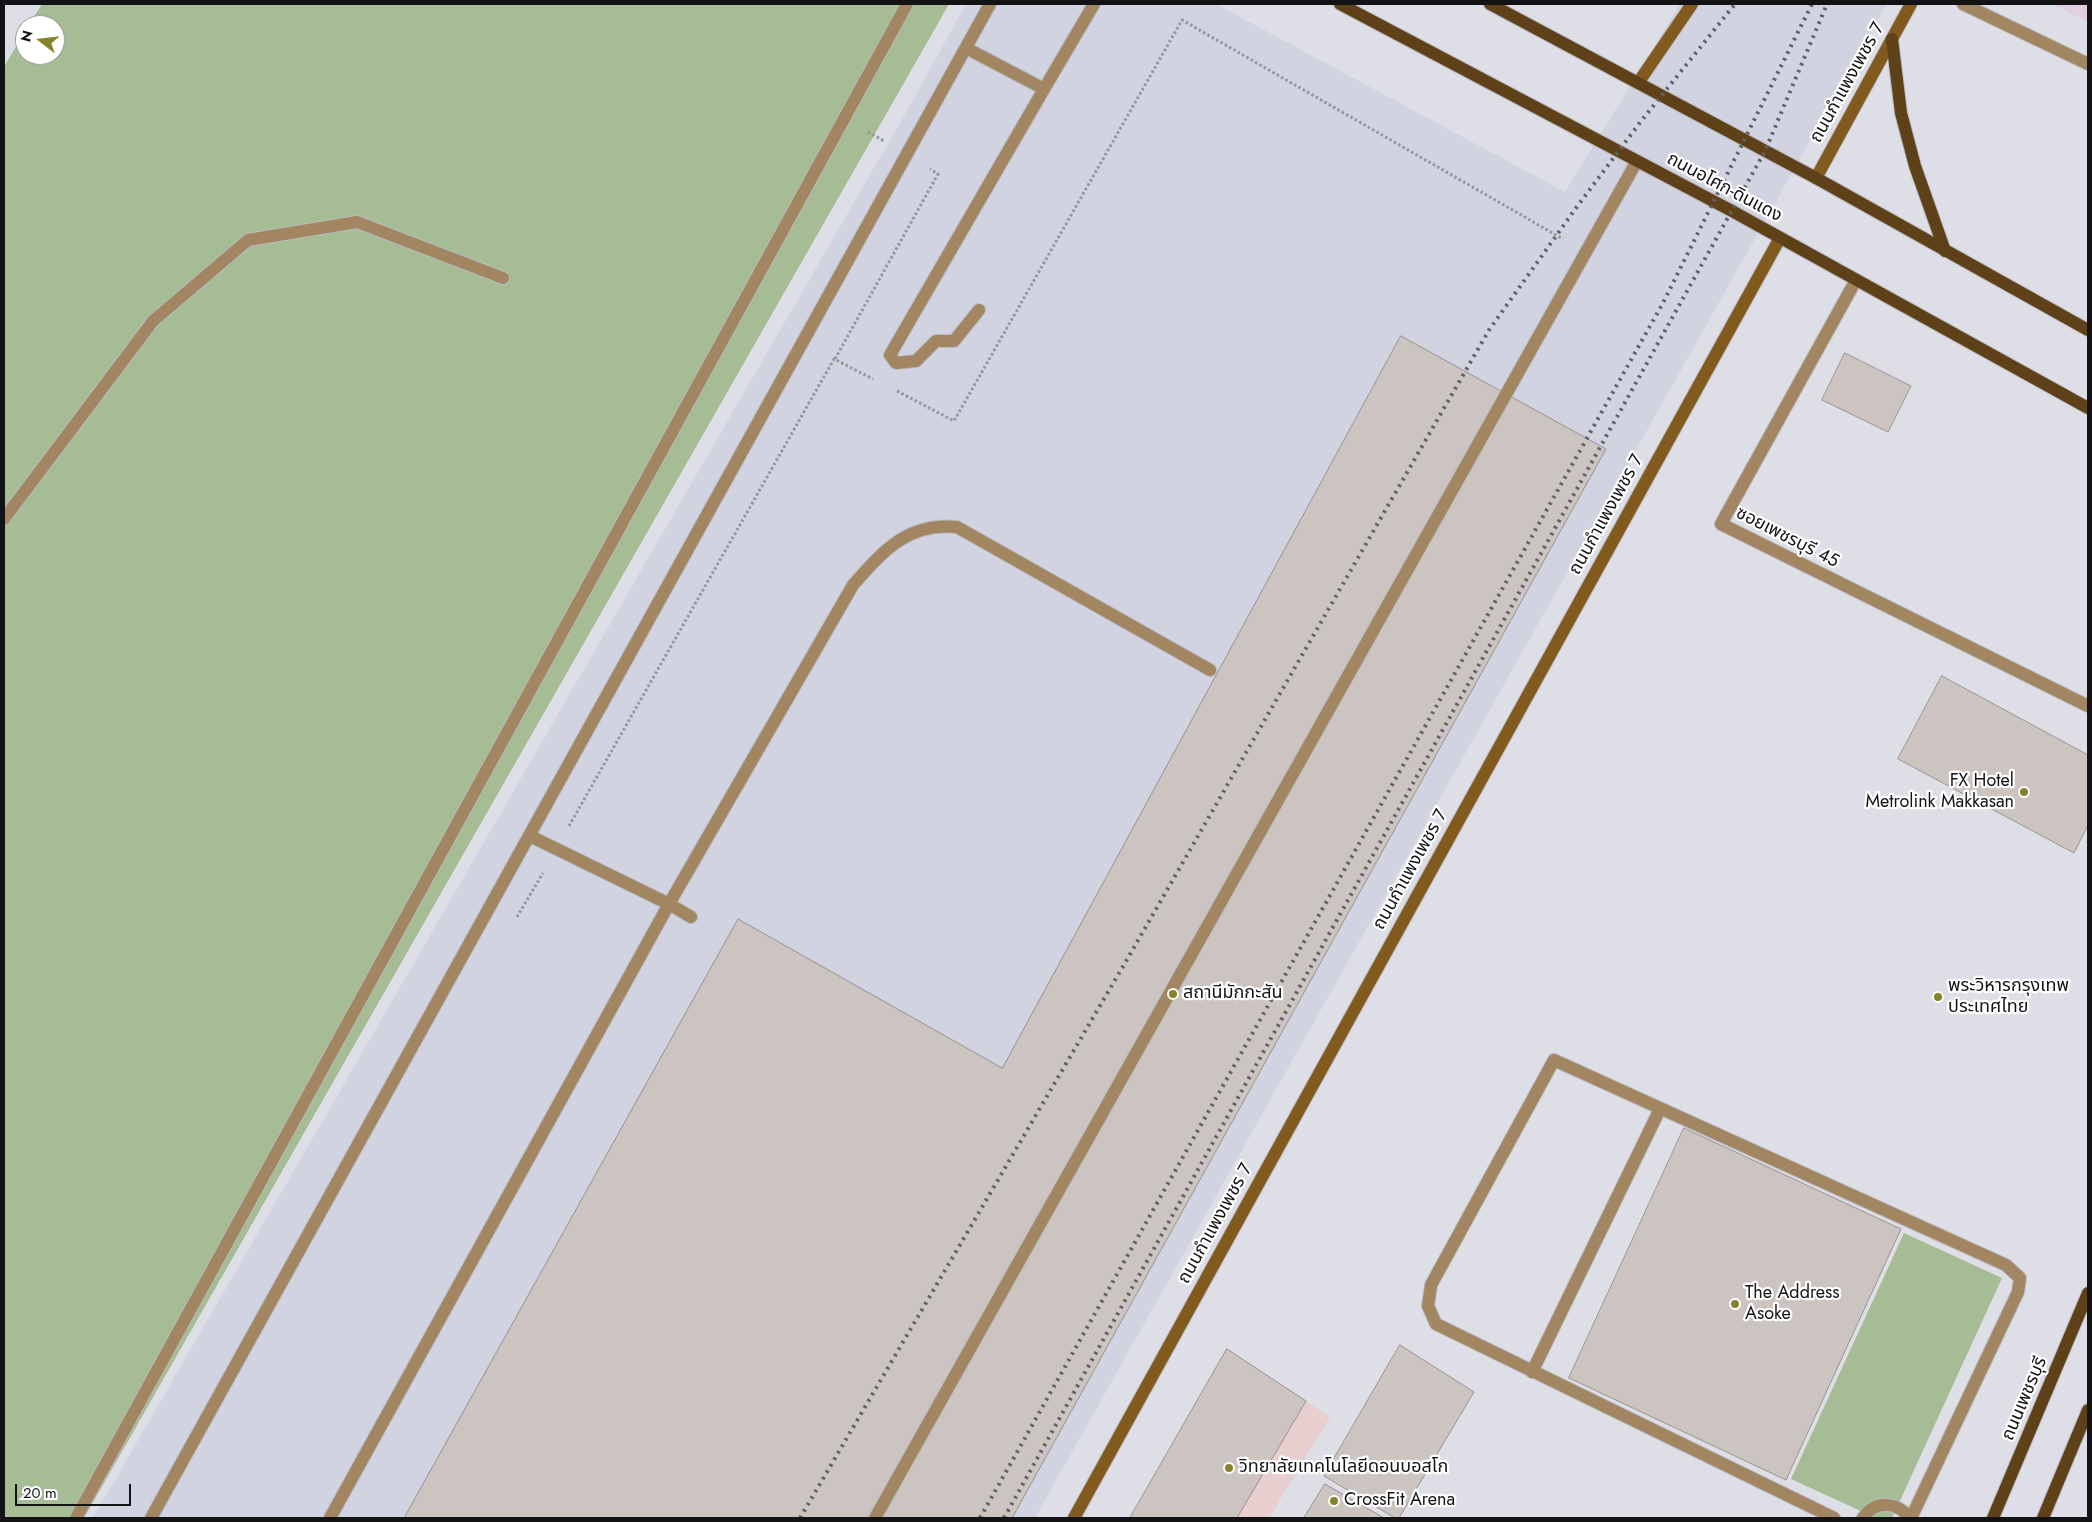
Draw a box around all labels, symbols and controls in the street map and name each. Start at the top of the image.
north arrow [15,15,65,65]
street label: ถนนกำแพงเพชร 7 [1806,19,1890,147]
text: N [15,28,38,44]
street label: ถนนอโศก-ดินแดง [1663,149,1785,227]
street label: ถนนกำแพงเพชร 7 [1565,451,1649,579]
street label: ซอยเพชรบุรี 45 [1732,503,1842,573]
place label: FX Hotel Metrolink Makkasan [1865,771,2014,814]
marker: FX Hotel Metrolink Makkasan [2018,786,2030,798]
street label: ถนนกำแพงเพชร 7 [1369,806,1453,934]
place label: พระวิหารกรุงเทพ ประเทศไทย [1948,976,2069,1019]
place label: สถานีมักกะสัน [1183,983,1283,1005]
marker: สถานีมักกะสัน [1167,988,1179,1000]
marker: พระวิหารกรุงเทพ ประเทศไทย [1932,991,1944,1003]
street label: ถนนกำแพงเพชร 7 [1174,1160,1258,1288]
place label: The Address Asoke [1745,1283,1840,1326]
marker: The Address Asoke [1729,1298,1741,1310]
street label: ถนนเพชรบุรี [1998,1354,2052,1444]
place label: วิทยาลัยเทคโนโลยีดอนบอสโก [1239,1457,1448,1479]
marker: วิทยาลัยเทคโนโลยีดอนบอสโก [1223,1462,1235,1474]
scale bar [18,1474,134,1506]
text: 20 m [23,1482,57,1504]
place label: CrossFit Arena [1344,1490,1455,1512]
marker: CrossFit Arena [1328,1495,1340,1507]

